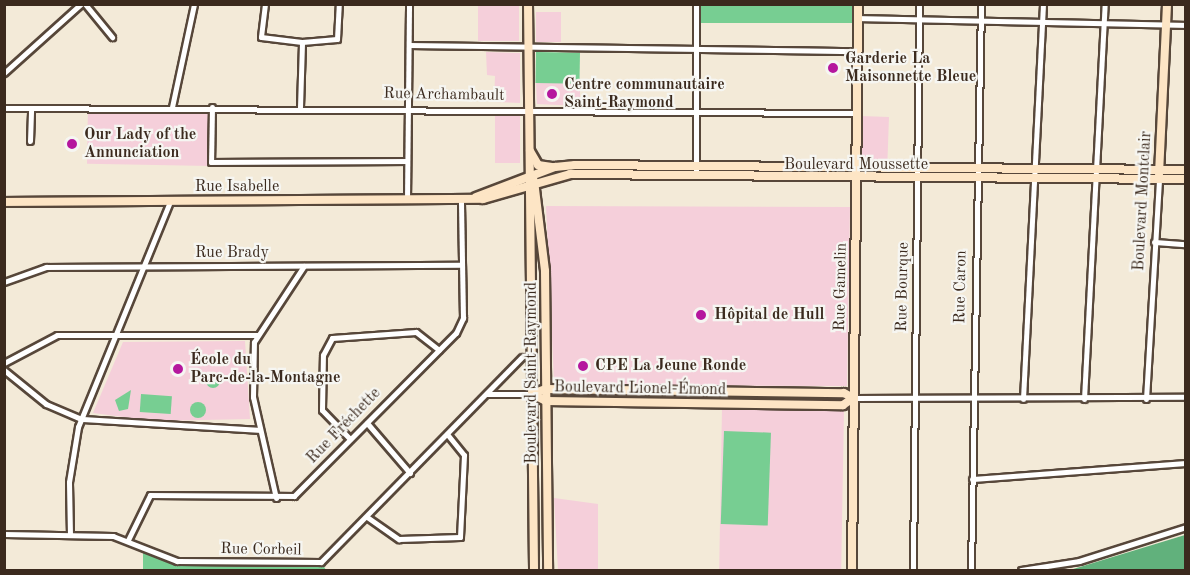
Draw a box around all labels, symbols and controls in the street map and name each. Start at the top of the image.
place label: Garderie La Maisonnette Bleue [845,49,976,87]
marker: Garderie La Maisonnette Bleue [826,61,840,75]
place label: Centre communautaire Saint-Raymond [564,75,725,113]
street label: Rue Archambault [383,84,505,106]
marker: Centre communautaire Saint-Raymond [545,87,559,101]
place label: Our Lady of the Annunciation [84,125,196,163]
street label: Boulevard Montclair [1130,131,1156,271]
marker: Our Lady of the Annunciation [65,137,79,151]
street label: Boulevard Moussette [784,155,928,175]
street label: Rue Isabelle [195,177,279,197]
street label: Rue Bourque [893,242,913,332]
street label: Rue Brady [195,243,269,263]
street label: Rue Gamelin [831,243,851,331]
street label: Rue Caron [951,250,971,324]
street label: Boulevard Saint-Raymond [522,282,542,464]
place label: Hôpital de Hull [714,305,825,325]
marker: Hôpital de Hull [692,306,710,324]
place label: École du Parc-de-la-Montagne [190,350,341,388]
place label: CPE La Jeune Ronde [595,356,746,376]
marker: CPE La Jeune Ronde [576,359,590,373]
marker: École du Parc-de-la-Montagne [171,362,185,376]
street label: Boulevard Lionel-Émond [554,378,726,400]
street label: Rue Fréchette [303,384,385,468]
street label: Rue Corbeil [220,540,302,560]

